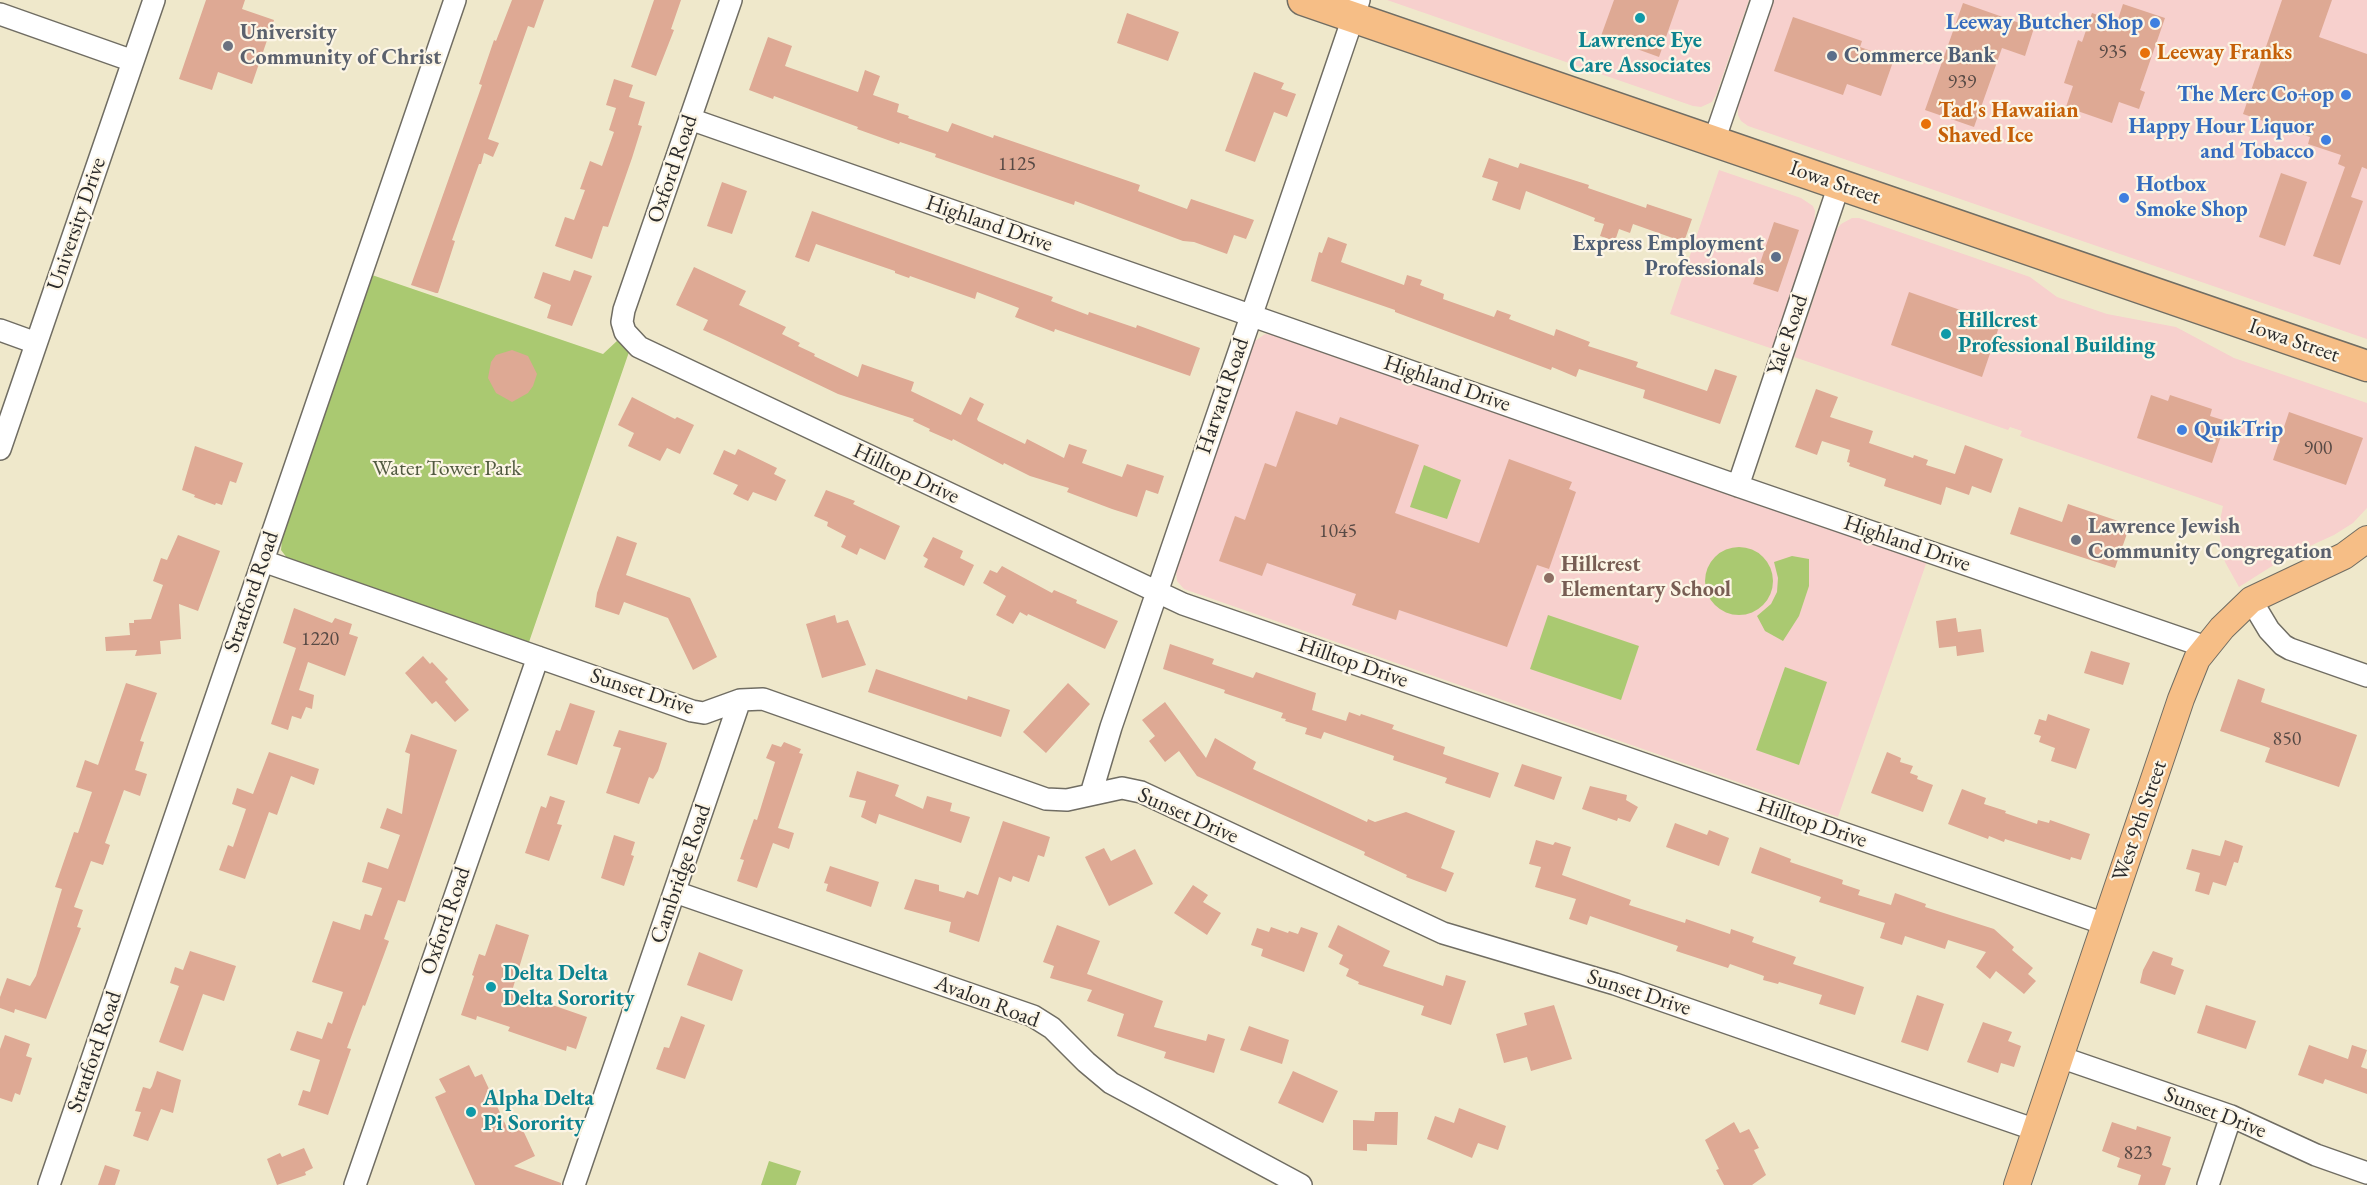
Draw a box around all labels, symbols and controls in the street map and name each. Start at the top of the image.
place label: Leeway Butcher Shop [1946,10,2143,36]
marker: Lawrence Eye Care Associates [1633,11,1647,25]
marker: Leeway Butcher Shop [2148,16,2162,30]
place label: University Community of Christ [240,20,441,72]
place label: Lawrence Eye Care Associates [1569,28,1711,80]
marker: University Community of Christ [221,39,235,53]
place label: Leeway Franks [2157,40,2292,66]
house number: 935 [2099,41,2127,65]
place label: Commerce Bank [1844,43,1995,69]
marker: Leeway Franks [2138,46,2152,60]
marker: Commerce Bank [1825,49,1839,63]
house number: 939 [1948,71,1976,95]
place label: The Merc Co+op [2177,82,2334,108]
marker: The Merc Co+op [2339,88,2353,102]
place label: Tad's Hawaiian Shaved Ice [1938,98,2079,150]
street label: Oxford Road [642,112,704,226]
place label: Happy Hour Liquor and Tobacco [2128,114,2314,166]
marker: Tad's Hawaiian Shaved Ice [1919,117,1933,131]
marker: Happy Hour Liquor and Tobacco [2319,133,2333,147]
house number: 1125 [998,153,1036,177]
street label: University Drive [42,154,112,294]
street label: Iowa Street [1786,155,1884,211]
place label: Hotbox Smoke Shop [2136,172,2248,224]
street label: Highland Drive [922,190,1056,258]
marker: Hotbox Smoke Shop [2117,191,2131,205]
place label: Express Employment Professionals [1572,231,1764,282]
marker: Express Employment Professionals [1769,250,1783,264]
street label: Yale Road [1762,291,1814,379]
place label: Hillcrest Professional Building [1958,308,2155,360]
street label: Iowa Street [2245,313,2343,369]
marker: Hillcrest Professional Building [1939,327,1953,341]
street label: Harvard Road [1191,335,1255,457]
street label: Highland Drive [1380,350,1514,418]
place label: QuikTrip [2194,417,2283,443]
marker: QuikTrip [2175,423,2189,437]
house number: 900 [2304,437,2332,461]
street label: Hilltop Drive [849,438,963,510]
park label: Water Tower Park [372,456,522,482]
street label: Highland Drive [1840,510,1974,578]
place label: Lawrence Jewish Community Congregation [2088,514,2332,566]
house number: 1045 [1319,520,1357,544]
street label: Stratford Road [219,528,285,656]
marker: Lawrence Jewish Community Congregation [2069,533,2083,547]
place label: Hillcrest Elementary School [1561,552,1731,604]
marker: Hillcrest Elementary School [1542,571,1556,585]
house number: 1220 [301,628,339,652]
street label: Hilltop Drive [1295,632,1411,694]
street label: Sunset Drive [587,663,697,721]
house number: 850 [2273,728,2301,752]
street label: West 9th Street [2107,757,2173,885]
street label: Sunset Drive [1134,782,1242,850]
street label: Hilltop Drive [1754,792,1870,854]
street label: Cambridge Road [645,801,717,947]
street label: Oxford Road [415,864,477,978]
place label: Delta Delta Delta Sorority [503,961,635,1012]
street label: Sunset Drive [1584,964,1694,1022]
street label: Avalon Road [931,970,1043,1034]
marker: Delta Delta Delta Sorority [484,980,498,994]
street label: Stratford Road [62,988,128,1116]
street label: Sunset Drive [2160,1081,2270,1145]
place label: Alpha Delta Pi Sorority [483,1086,594,1138]
marker: Alpha Delta Pi Sorority [464,1105,478,1119]
house number: 823 [2124,1142,2152,1166]

